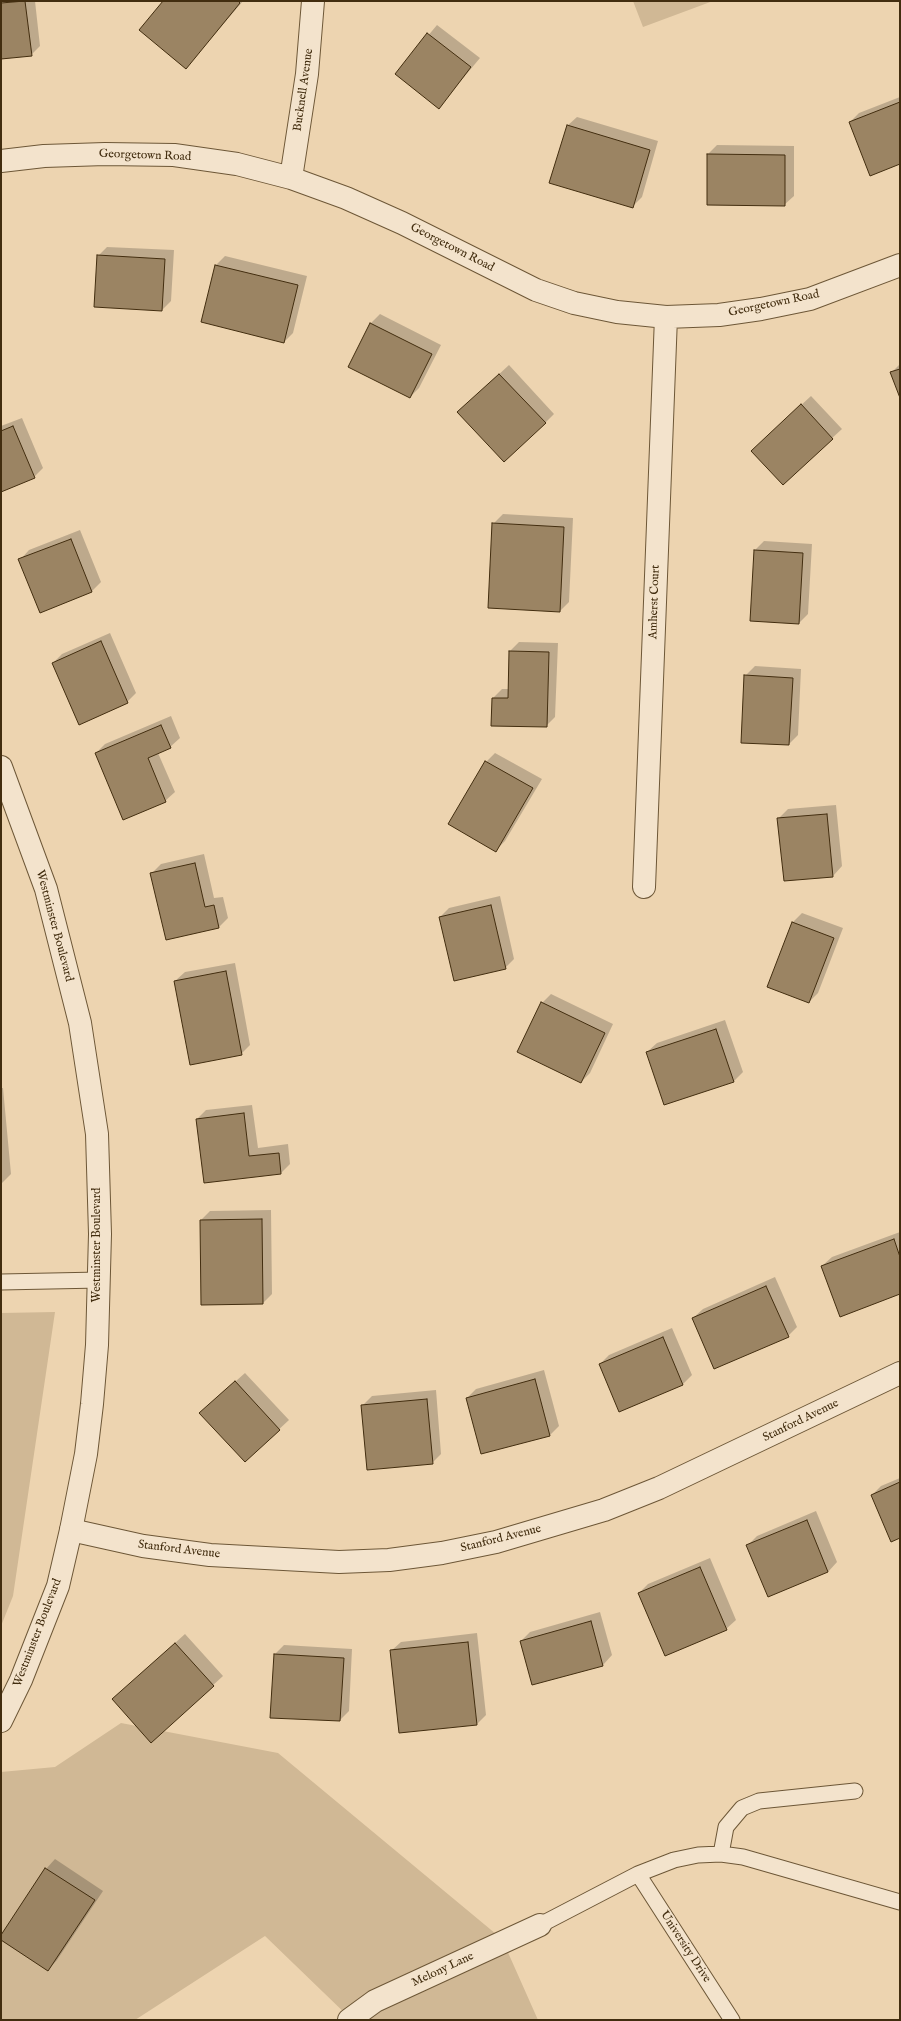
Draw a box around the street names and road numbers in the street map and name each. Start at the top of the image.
street label: Bucknell Avenue [291,48,317,132]
street label: Georgetown Road [99,147,191,165]
street label: Georgetown Road [408,221,496,275]
street label: Georgetown Road [727,287,821,321]
street label: Amherst Court [647,565,663,639]
street label: Westminster Boulevard [32,869,76,983]
street label: Westminster Boulevard [91,1187,105,1303]
street label: Stanford Avenue [761,1396,841,1446]
street label: Stanford Avenue [459,1522,543,1556]
street label: Stanford Avenue [137,1538,221,1562]
street label: Westminster Boulevard [11,1577,65,1689]
street label: University Drive [656,1908,714,1986]
street label: Melony Lane [410,1949,476,1991]

